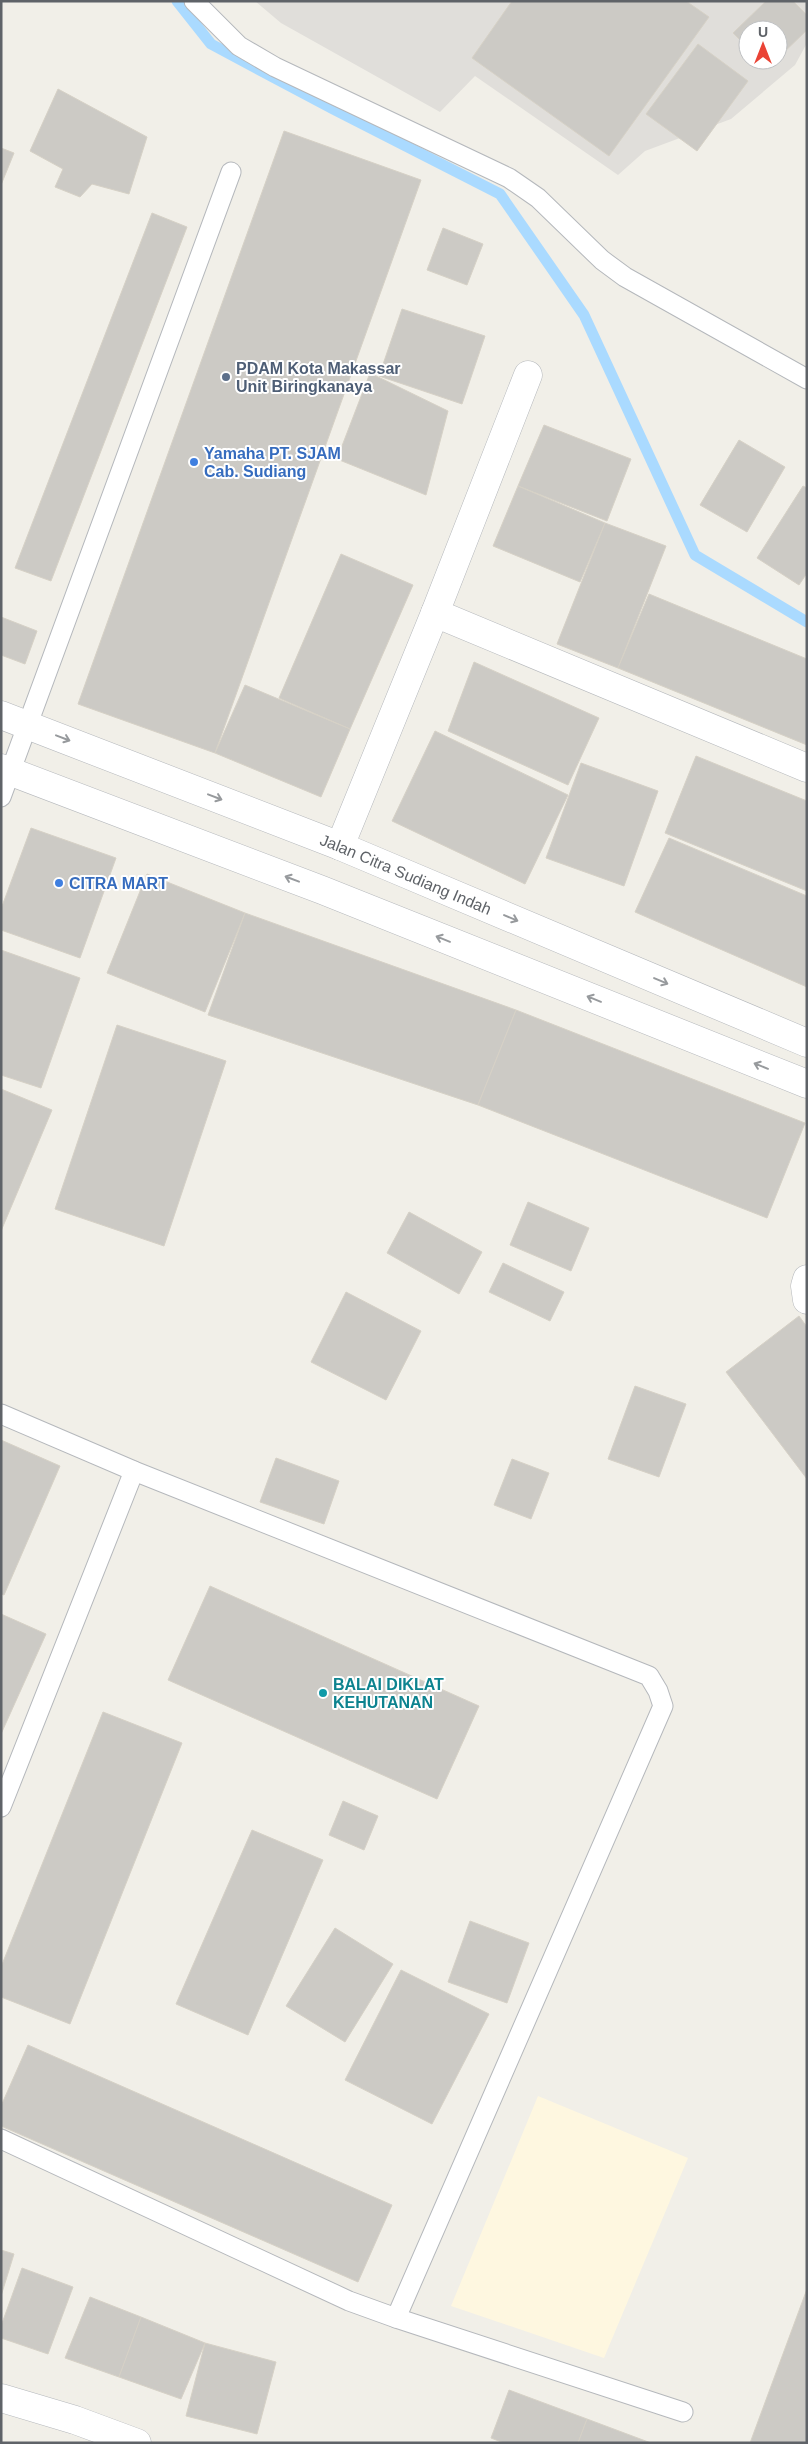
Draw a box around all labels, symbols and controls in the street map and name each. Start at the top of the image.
north arrow [738,20,788,70]
text: U [758,24,768,40]
place label: PDAM Kota Makassar Unit Biringkanaya [236,360,401,395]
marker: PDAM Kota Makassar Unit Biringkanaya [220,371,232,383]
place label: Yamaha PT. SJAM Cab. Sudiang [204,445,341,480]
marker: Yamaha PT. SJAM Cab. Sudiang [188,456,200,468]
one-way arrow [55,734,70,744]
one-way arrow [207,793,222,803]
street label: Jalan Citra Sudiang Indah [318,831,494,917]
one-way arrow [285,873,300,882]
place label: CITRA MART [69,875,168,892]
marker: CITRA MART [53,877,65,889]
one-way arrow [503,914,518,924]
one-way arrow [436,933,451,943]
one-way arrow [653,977,668,987]
one-way arrow [587,994,602,1003]
one-way arrow [754,1060,769,1069]
place label: BALAI DIKLAT KEHUTANAN [333,1676,444,1711]
marker: BALAI DIKLAT KEHUTANAN [317,1687,329,1699]

